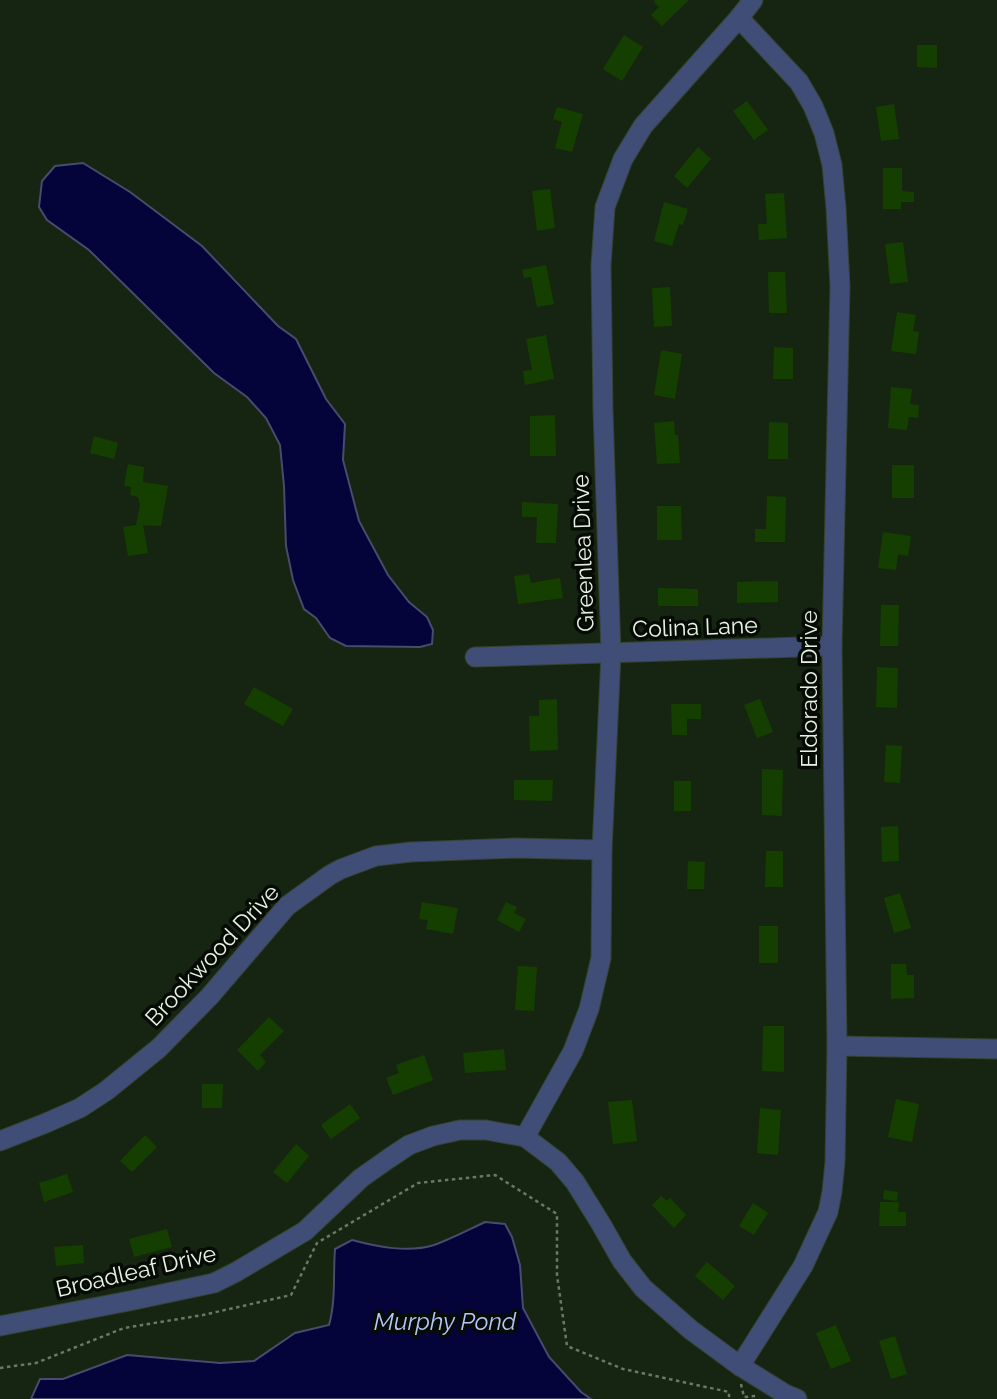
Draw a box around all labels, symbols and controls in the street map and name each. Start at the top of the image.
street label: Greenlea Drive [566,474,599,632]
street label: Eldorado Drive [795,610,822,768]
street label: Colina Lane [632,611,758,642]
street label: Brookwood Drive [139,878,284,1031]
street label: Broadleaf Drive [53,1239,219,1302]
water label: Murphy Pond [374,1307,517,1336]

